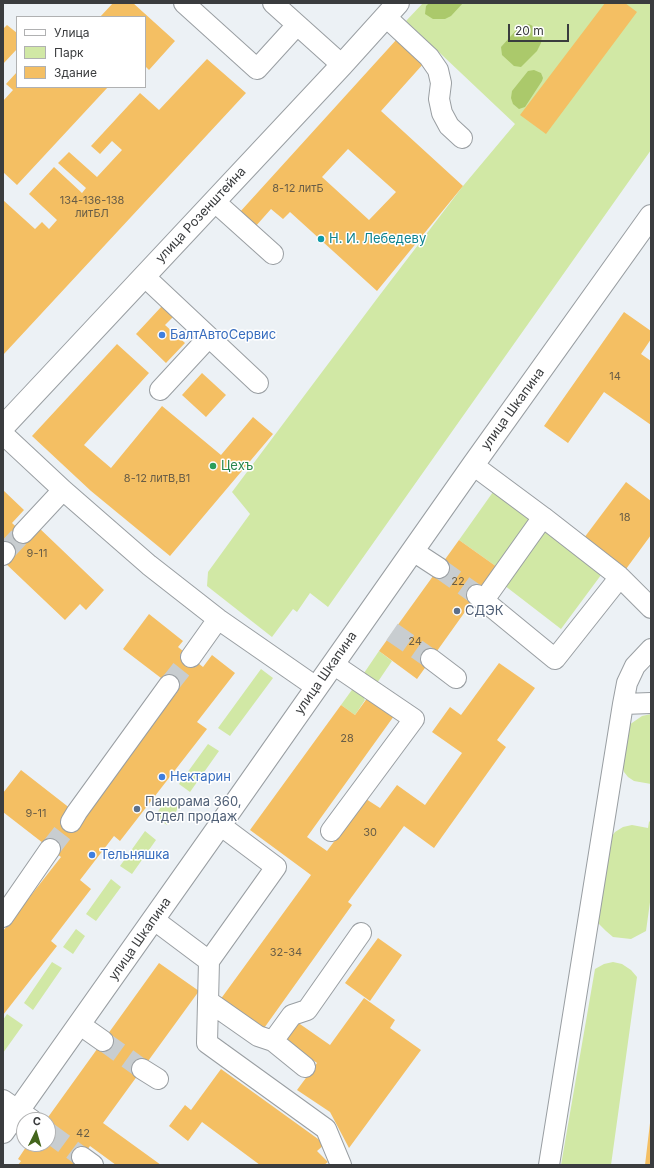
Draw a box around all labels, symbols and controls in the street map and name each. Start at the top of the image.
legend [16,16,146,88]
scale bar [510,16,571,42]
text: 20 m [515,23,544,38]
text: Улица [54,25,89,40]
text: Парк [54,45,84,60]
text: Здание [54,65,97,80]
street label: улица Розенштейна [153,164,249,266]
house number: 8-12 литБ [272,182,324,196]
house number: 134-136-138 литБЛ [60,194,124,220]
place label: Н. И. Лебедеву [329,231,426,247]
marker: Н. И. Лебедеву [316,234,326,244]
place label: БалтАвтоСервис [170,327,276,343]
marker: БалтАвтоСервис [157,330,167,340]
street label: улица Шкапина [478,365,548,453]
house number: 14 [609,370,621,384]
place label: Цехъ [221,458,253,474]
marker: Цехъ [208,461,218,471]
house number: 8-12 литВ,В1 [124,472,190,486]
house number: 18 [619,511,631,525]
house number: 9-11 [27,547,47,561]
house number: 22 [451,575,465,589]
place label: СДЭК [465,603,503,619]
marker: СДЭК [452,606,462,616]
street label: улица Шкапина [292,629,360,717]
house number: 24 [408,635,422,649]
house number: 28 [340,732,354,746]
place label: Нектарин [170,769,231,785]
marker: Нектарин [157,772,167,782]
place label: Панорама 360, Отдел продаж [145,794,242,825]
marker: Панорама 360, Отдел продаж [132,804,142,814]
house number: 9-11 [26,807,46,821]
house number: 30 [363,826,377,840]
place label: Тельняшка [100,847,170,863]
marker: Тельняшка [87,850,97,860]
street label: улица Шкапина [106,895,174,983]
house number: 32-34 [270,946,302,960]
north arrow [16,1112,56,1152]
text: С [32,1114,42,1128]
house number: 42 [76,1127,90,1141]

